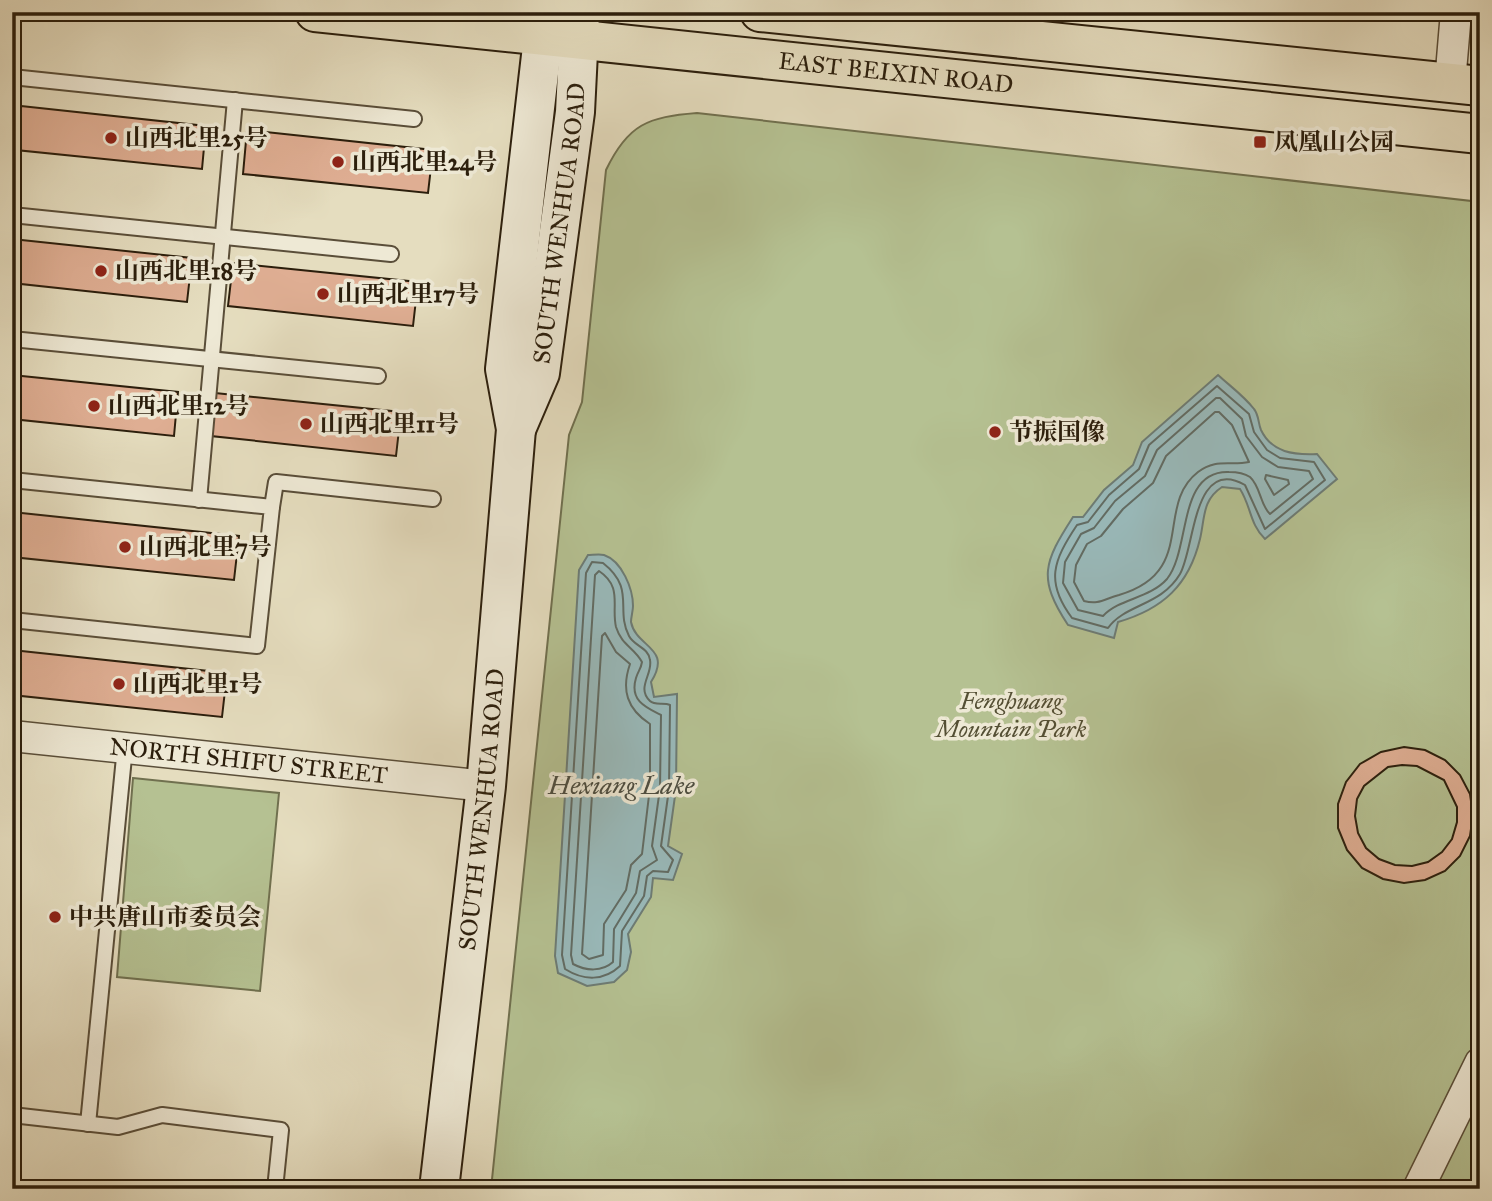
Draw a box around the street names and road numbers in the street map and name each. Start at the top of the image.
street label: EAST BEIXIN ROAD [777,46,1015,100]
street label: SOUTH WENHUA ROAD [526,82,591,366]
street label: SOUTH WENHUA ROAD [452,667,511,952]
street label: NORTH SHIFU STREET [108,731,389,791]

